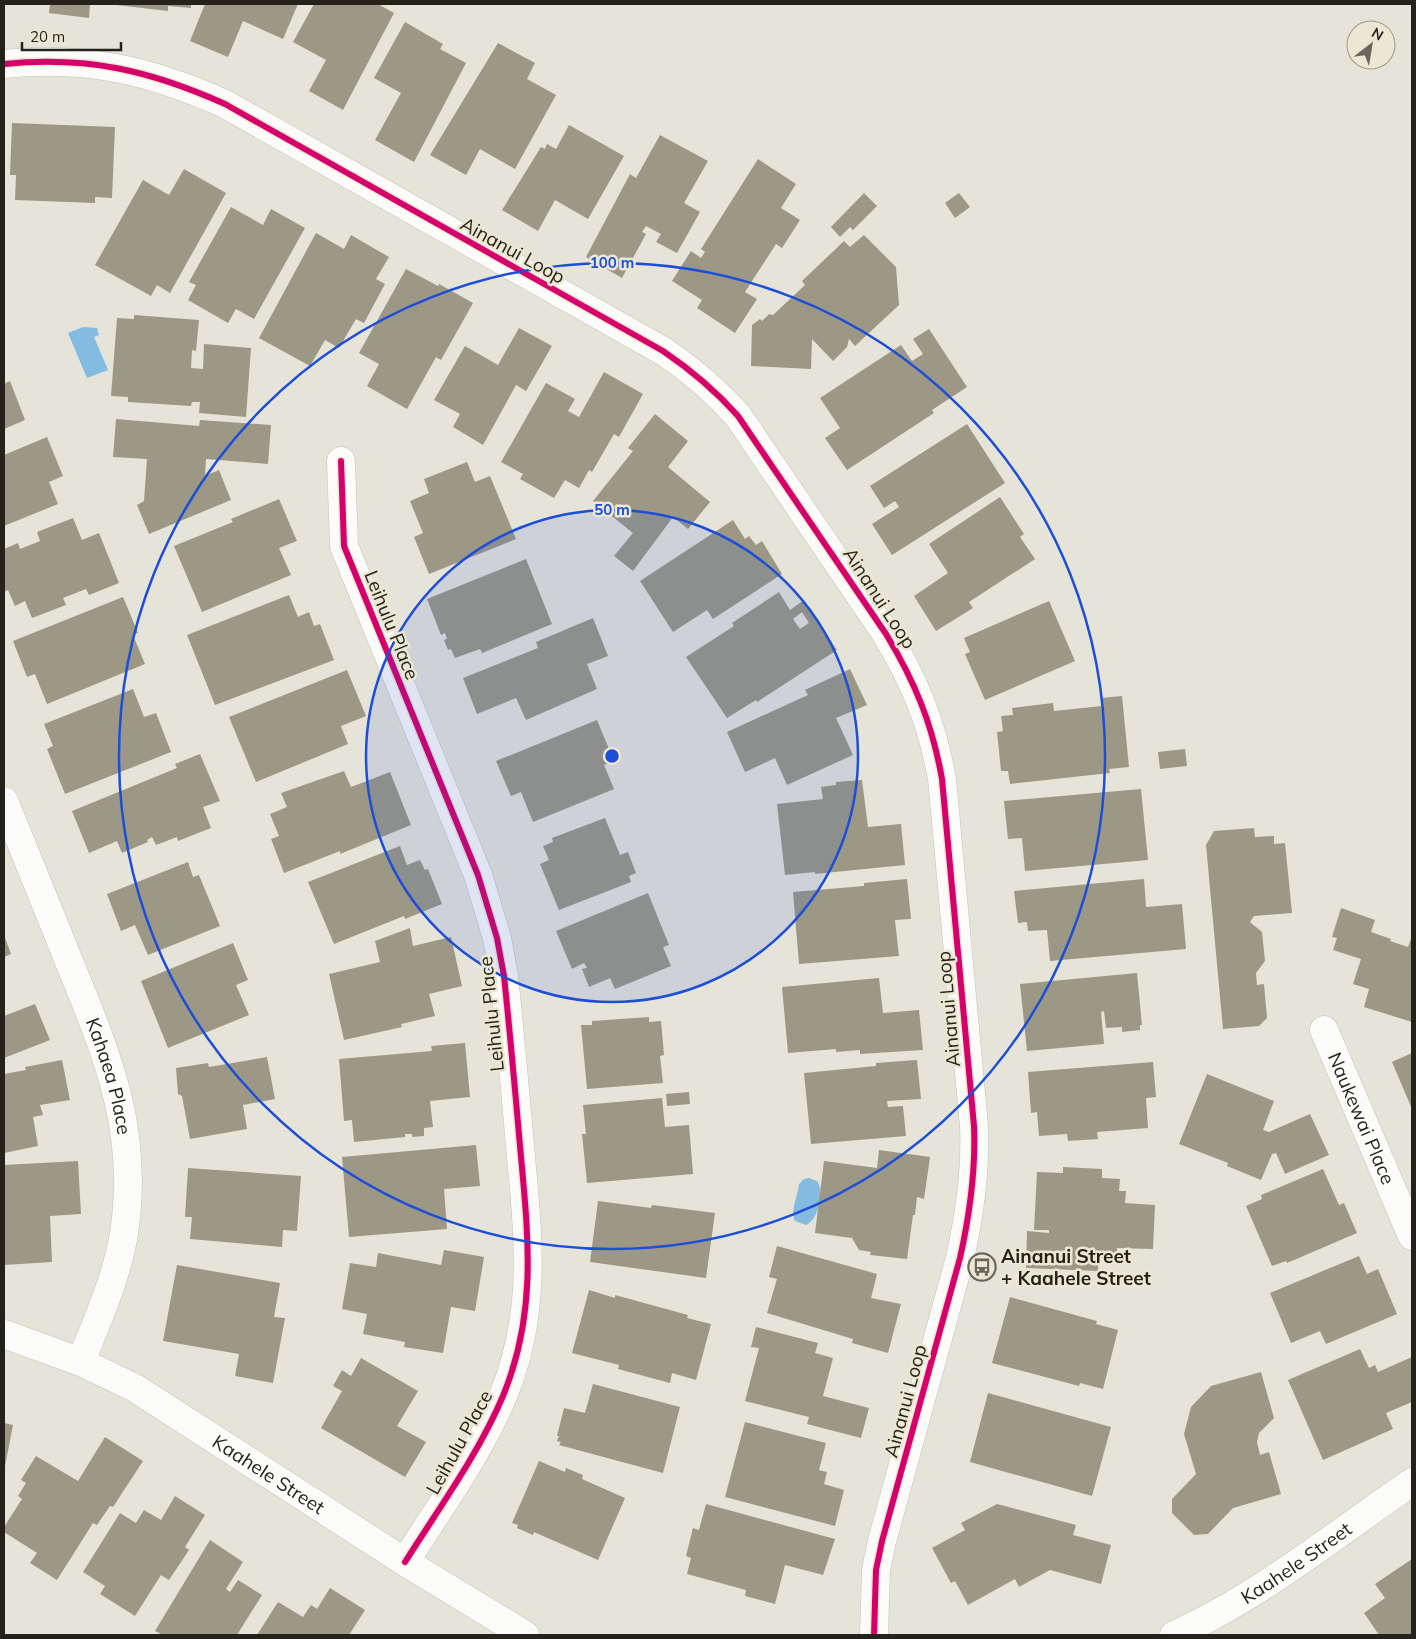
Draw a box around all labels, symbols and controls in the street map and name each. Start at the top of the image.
scale bar [22,20,121,52]
north arrow [1346,20,1396,70]
text: N [1369,23,1387,44]
text: 20 m [30,27,65,46]
street label: Ainanui Loop [456,211,570,289]
text: 100 m [590,253,634,272]
text: 50 m [594,500,630,519]
street label: Ainanui Loop [838,543,922,653]
street label: Leihulu Place [359,567,425,683]
centre of rings [603,747,621,765]
street label: Ainanui Loop [931,950,965,1068]
street label: Leihulu Place [473,955,509,1073]
street label: Kahaea Place [81,1014,137,1136]
street label: Naukewai Place [1323,1049,1401,1188]
place label: Ainanui Street + Kaahele Street [1001,1244,1151,1290]
bus stop icon: Ainanui Street + Kaahele Street [967,1252,997,1282]
street label: Ainanui Loop [878,1342,932,1460]
street label: Leihulu Place [421,1386,497,1498]
street label: Kaahele Street [208,1429,330,1519]
street label: Kaahele Street [1236,1517,1356,1609]

